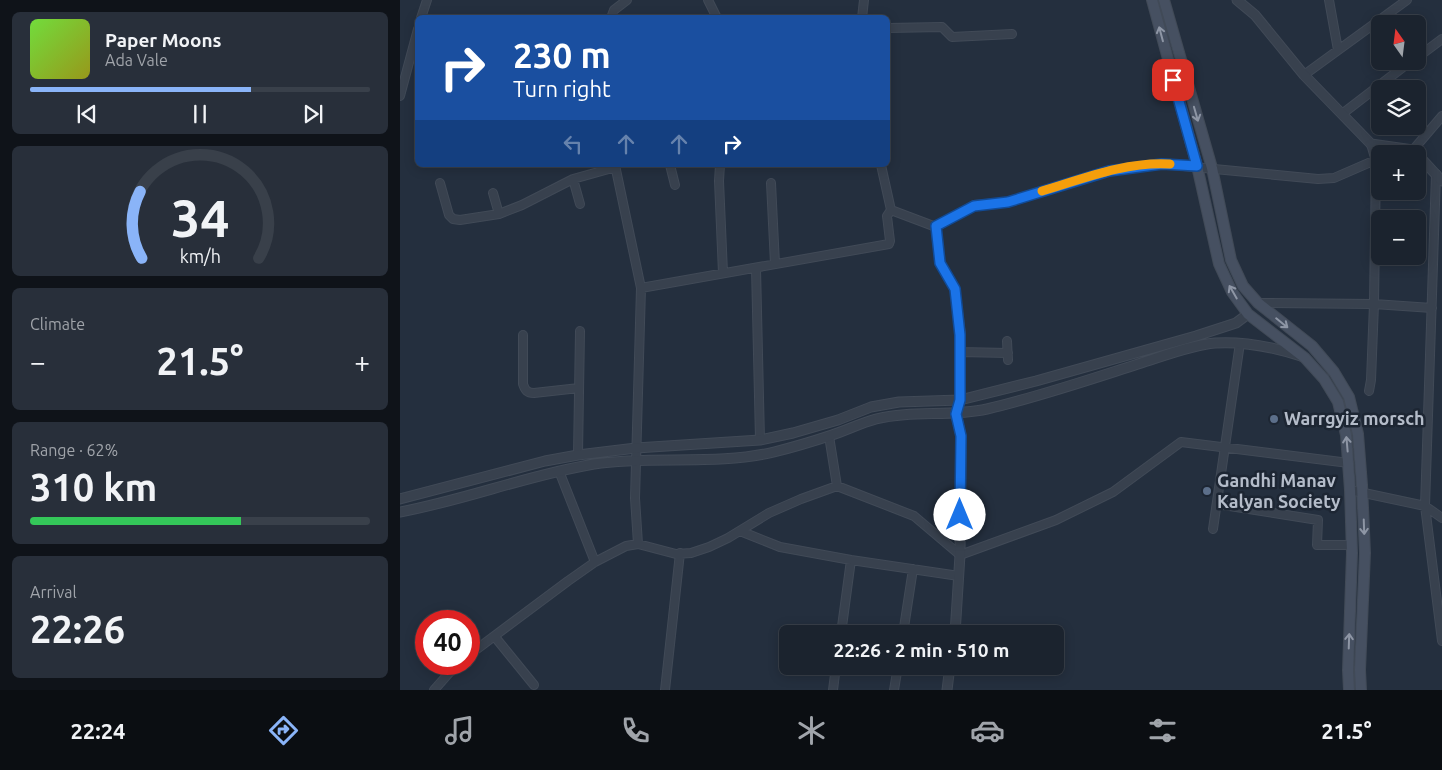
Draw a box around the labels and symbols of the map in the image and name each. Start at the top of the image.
north arrow [1371,15,1426,70]
one-way arrow [1156,27,1166,43]
pin [1152,59,1194,101]
one-way arrow [1192,106,1202,122]
one-way arrow [1227,285,1237,299]
one-way arrow [1276,317,1289,328]
place label: Warrgyiz morsch [1284,408,1425,428]
marker: Warrgyiz morsch [1268,413,1280,425]
one-way arrow [1342,436,1352,452]
place label: Gandhi Manav Kalyan Society [1217,470,1341,511]
marker: Gandhi Manav Kalyan Society [1201,485,1213,497]
position arrow [933,488,985,540]
one-way arrow [1359,519,1368,535]
speed limit sign: 40 [415,610,480,675]
one-way arrow [1344,634,1354,650]

